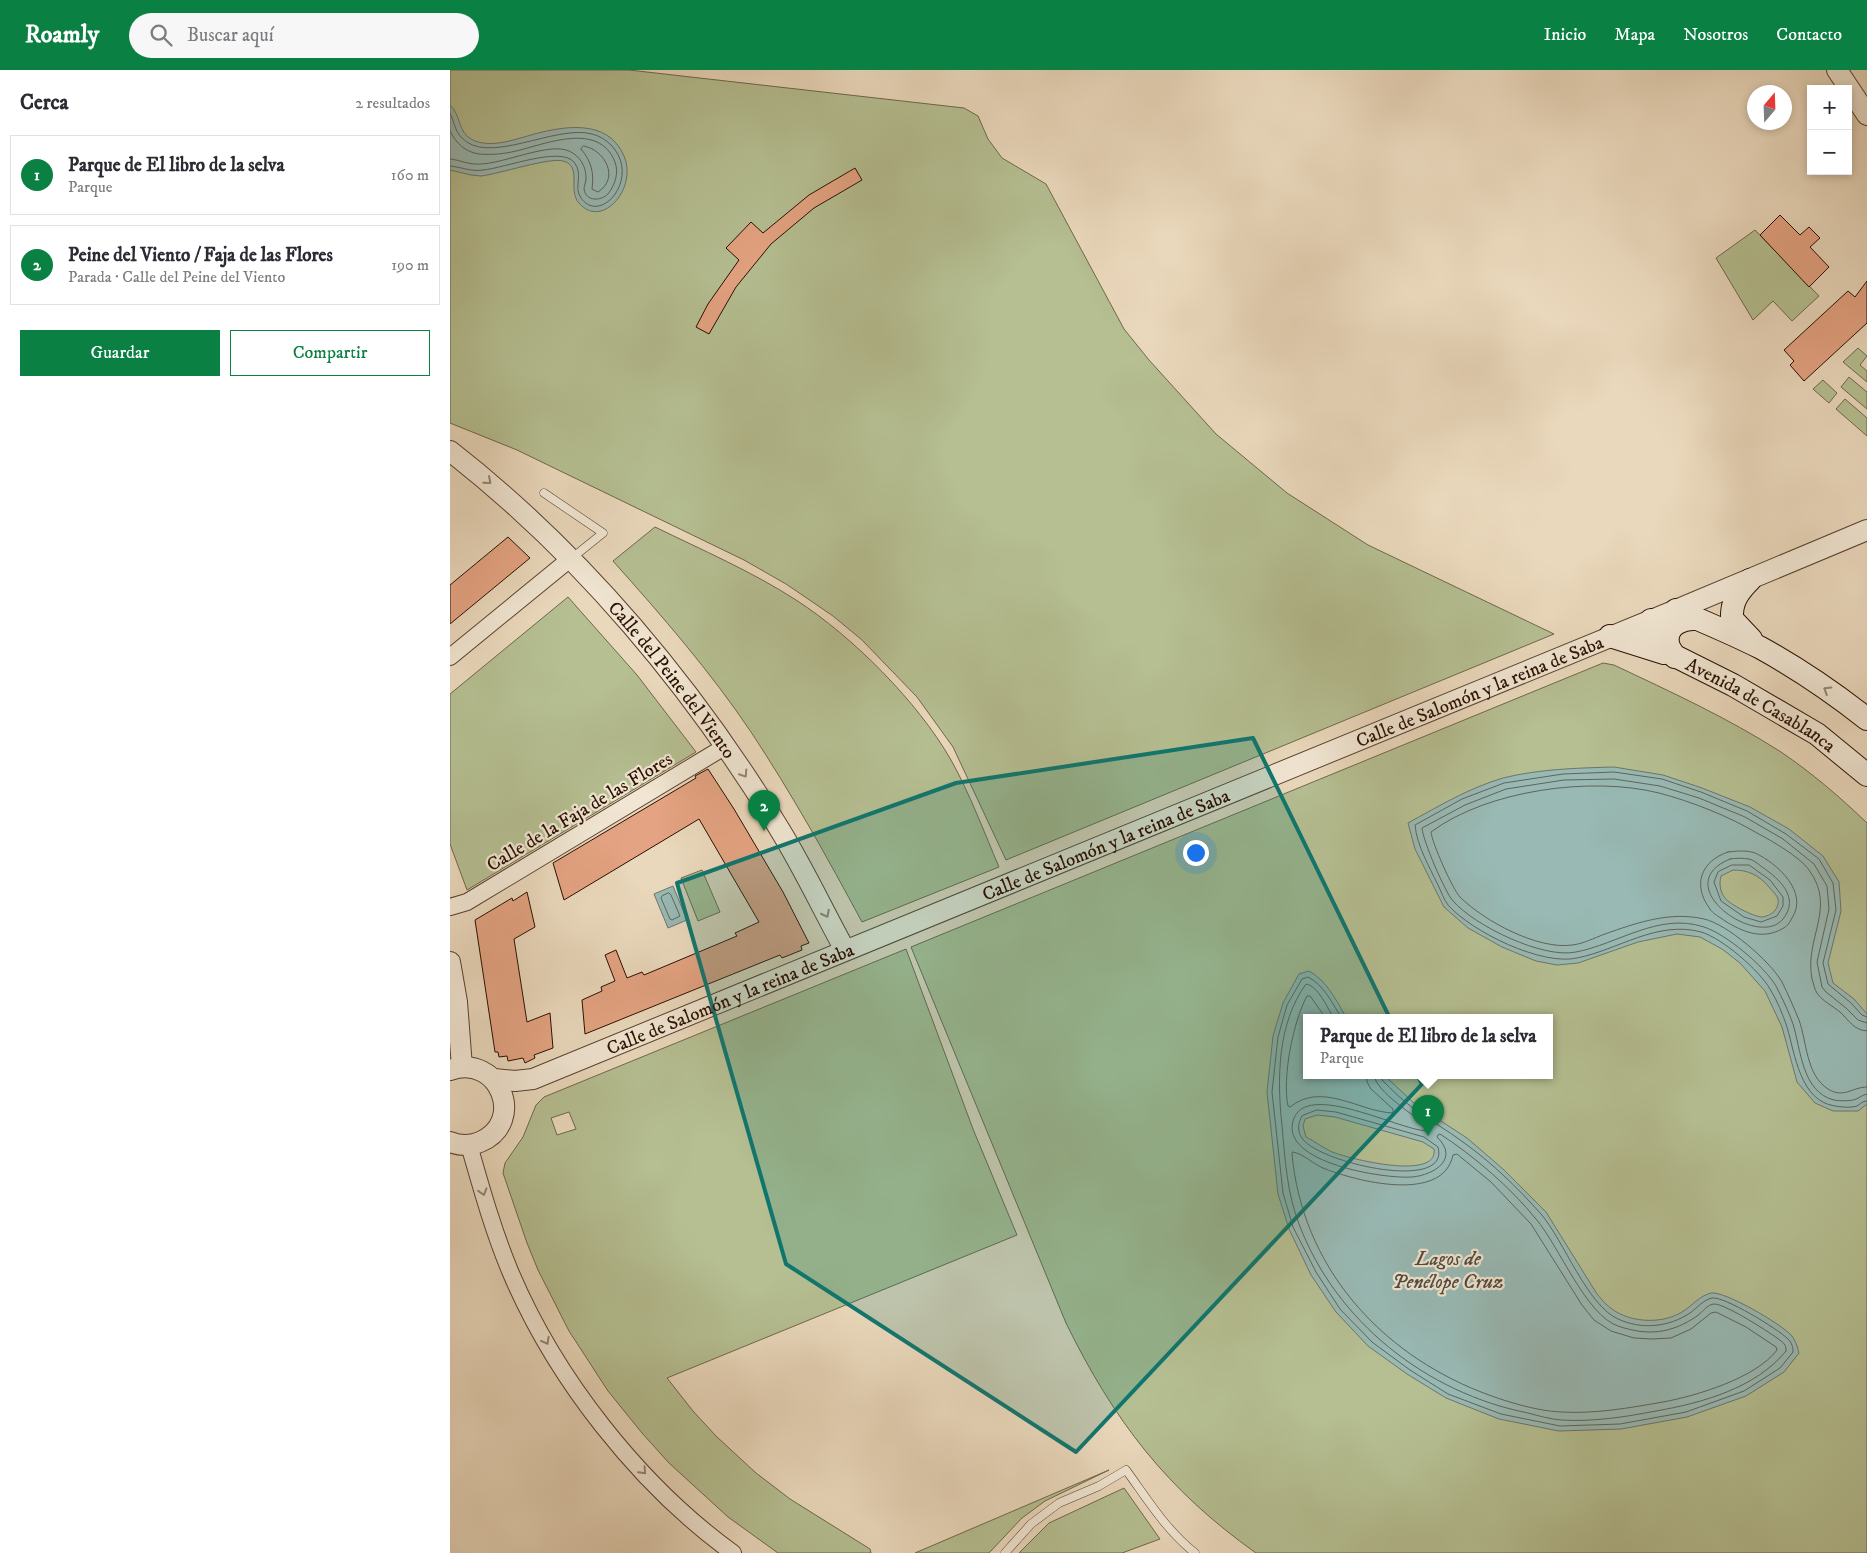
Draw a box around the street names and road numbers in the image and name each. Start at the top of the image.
street label: Calle del Peine del Viento [603,597,740,763]
street label: Calle de Salomón y la reina de Saba [1353,631,1607,753]
street label: Avenida de Casablanca [1682,653,1840,758]
street label: Calle de la Faja de las Flores [483,748,677,877]
street label: Calle de Salomón y la reina de Saba [979,784,1233,906]
street label: Calle de Salomón y la reina de Saba [603,939,858,1061]

